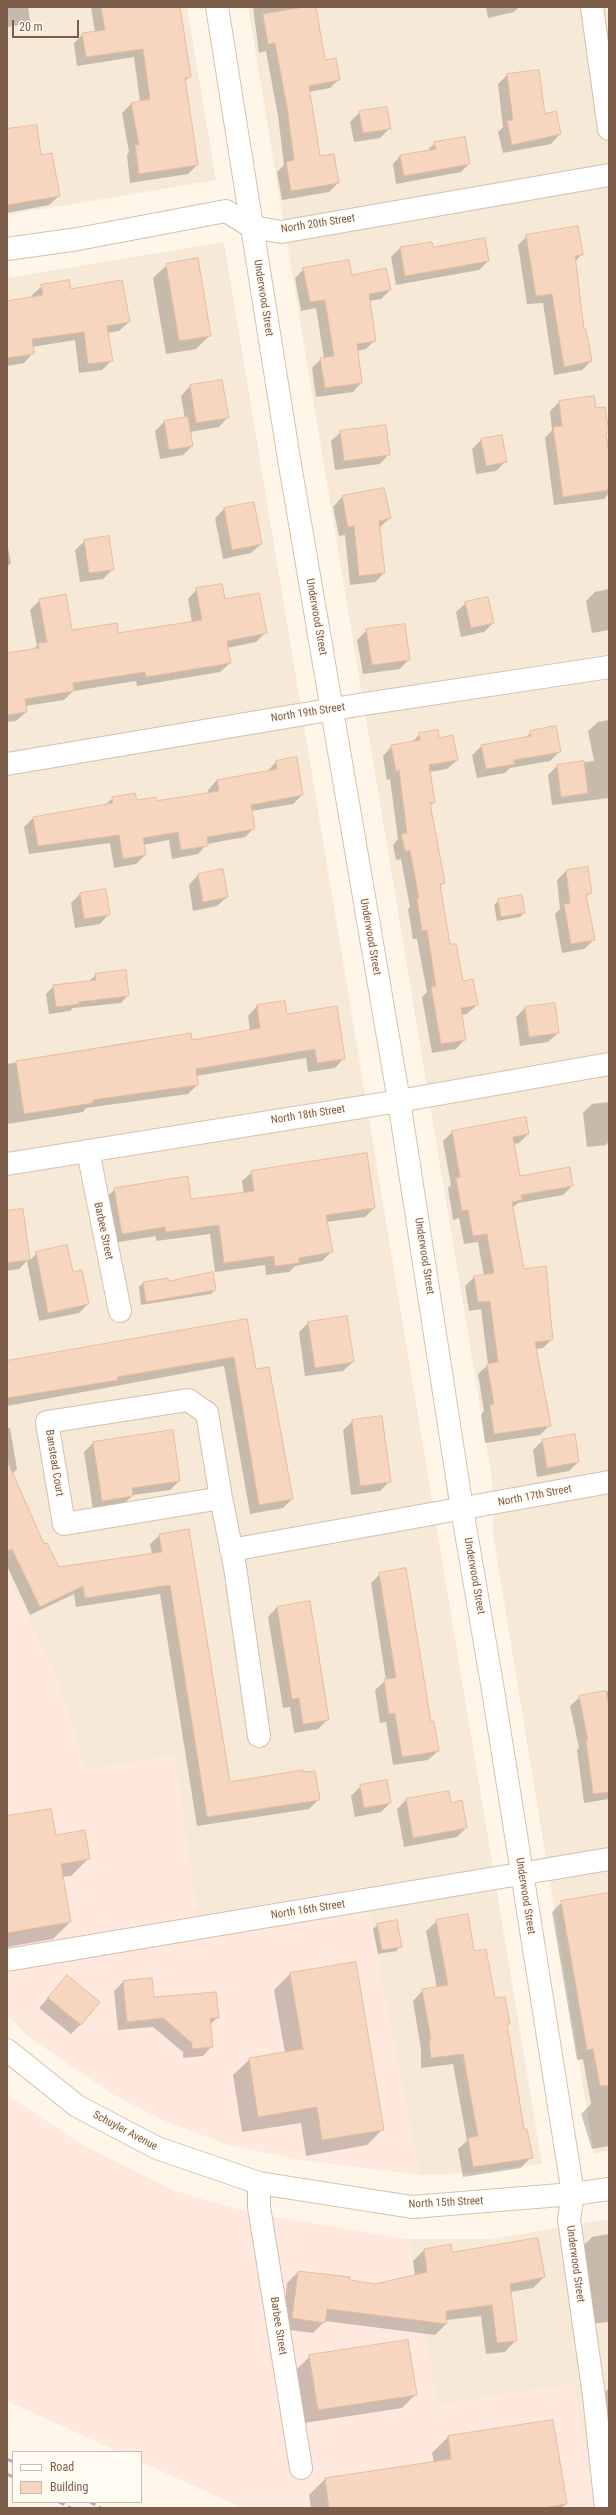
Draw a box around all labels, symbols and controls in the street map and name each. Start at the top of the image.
scale bar [14,12,81,38]
text: 20 m [19,20,43,34]
street label: North 20th Street [280,212,356,236]
street label: Underwood Street [250,259,276,337]
street label: Underwood Street [303,578,329,656]
street label: North 19th Street [270,701,346,725]
street label: Underwood Street [357,898,383,976]
street label: North 18th Street [270,1103,346,1127]
street label: Barbee Street [90,1201,116,1261]
street label: Underwood Street [411,1217,437,1295]
street label: Banstead Court [42,1429,66,1497]
street label: North 17th Street [497,1482,573,1510]
street label: Underwood Street [461,1537,487,1615]
street label: Underwood Street [512,1857,538,1935]
street label: North 16th Street [270,1898,346,1922]
street label: Schuyler Avenue [90,2108,160,2154]
street label: North 15th Street [408,2194,484,2212]
street label: Underwood Street [563,2225,587,2303]
street label: Barbee Street [267,2296,289,2356]
legend [12,2451,142,2503]
text: Road [50,2460,74,2474]
text: Building [50,2480,88,2494]

